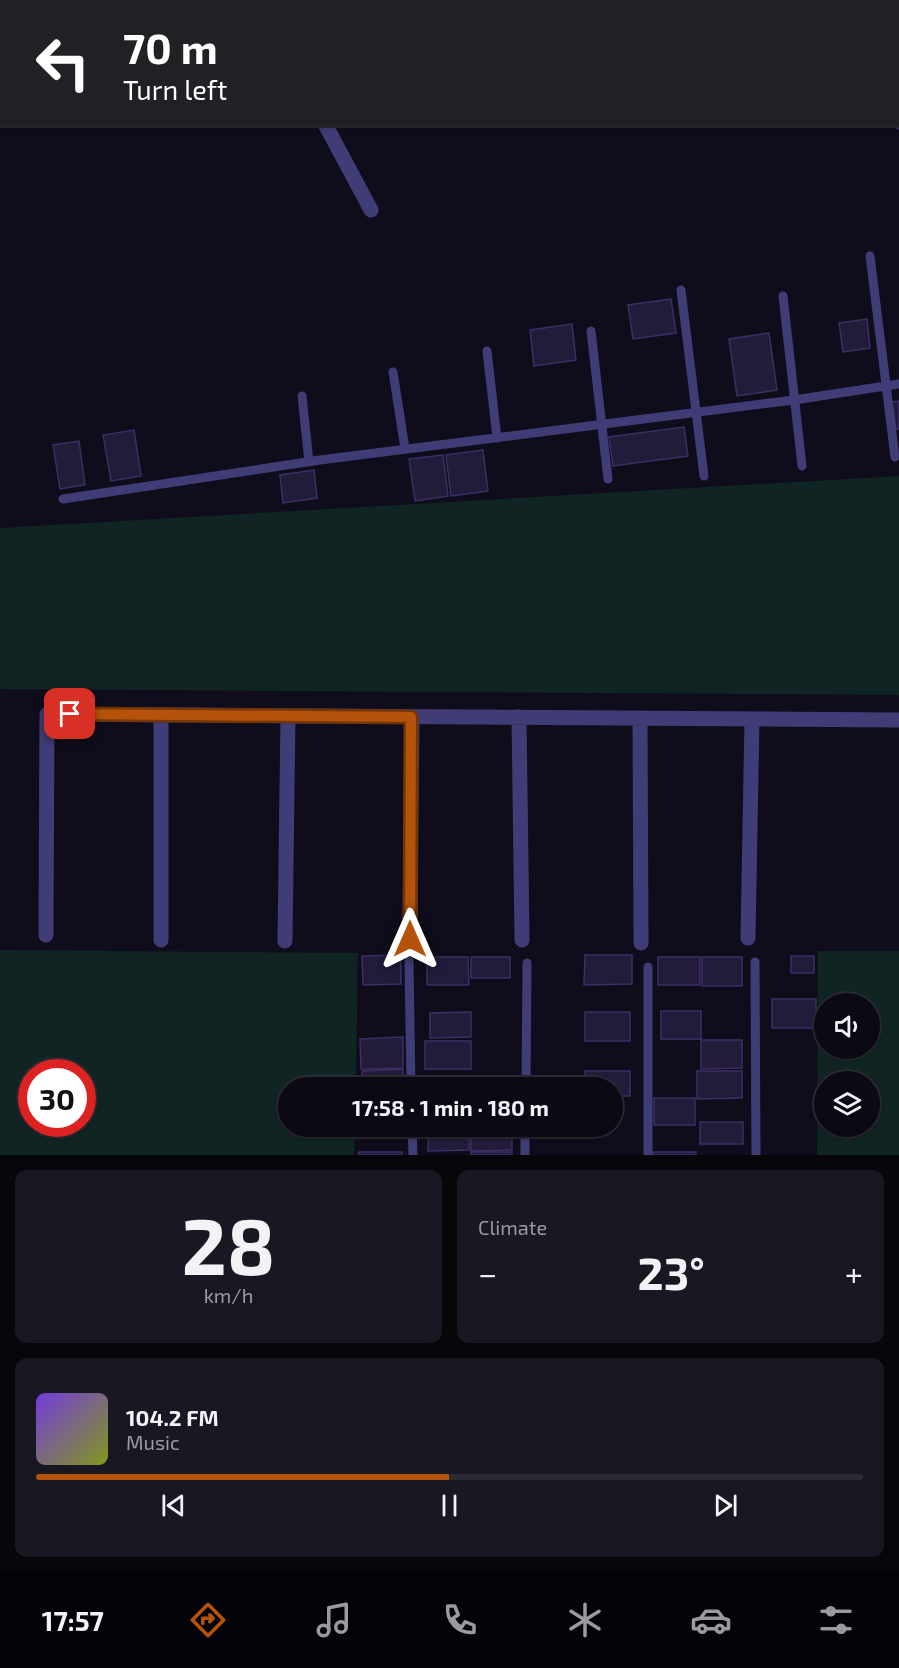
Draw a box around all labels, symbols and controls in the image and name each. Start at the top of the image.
text: 70 m [123,22,218,72]
icon: left [24,24,102,102]
text: Turn left [123,73,227,105]
pin [44,688,95,739]
icon: arrive [53,697,86,730]
position arrow [378,907,442,971]
map controls [814,993,880,1137]
button: sound [814,993,880,1059]
speed limit sign: 30 [18,1059,96,1137]
button: layers [814,1071,880,1137]
text: 17:58 · 1 min · 180 m [352,1094,549,1120]
text: 28 [182,1197,275,1291]
text: Climate [478,1215,547,1239]
text: 23° [637,1245,705,1299]
text: − [478,1253,497,1293]
text: + [845,1253,863,1293]
text: km/h [204,1283,253,1307]
text: 104.2 FM [126,1404,219,1430]
text: Music [126,1430,180,1454]
icon: previous [157,1489,190,1522]
icon: pause [433,1489,466,1522]
icon: next [709,1489,742,1522]
icon: directions [187,1599,229,1641]
icon: music [313,1599,355,1641]
icon: phone [439,1599,481,1641]
icon: climate [564,1599,606,1641]
icon: car [690,1599,732,1641]
icon: filters [815,1599,857,1641]
text: 17:57 [42,1604,104,1636]

